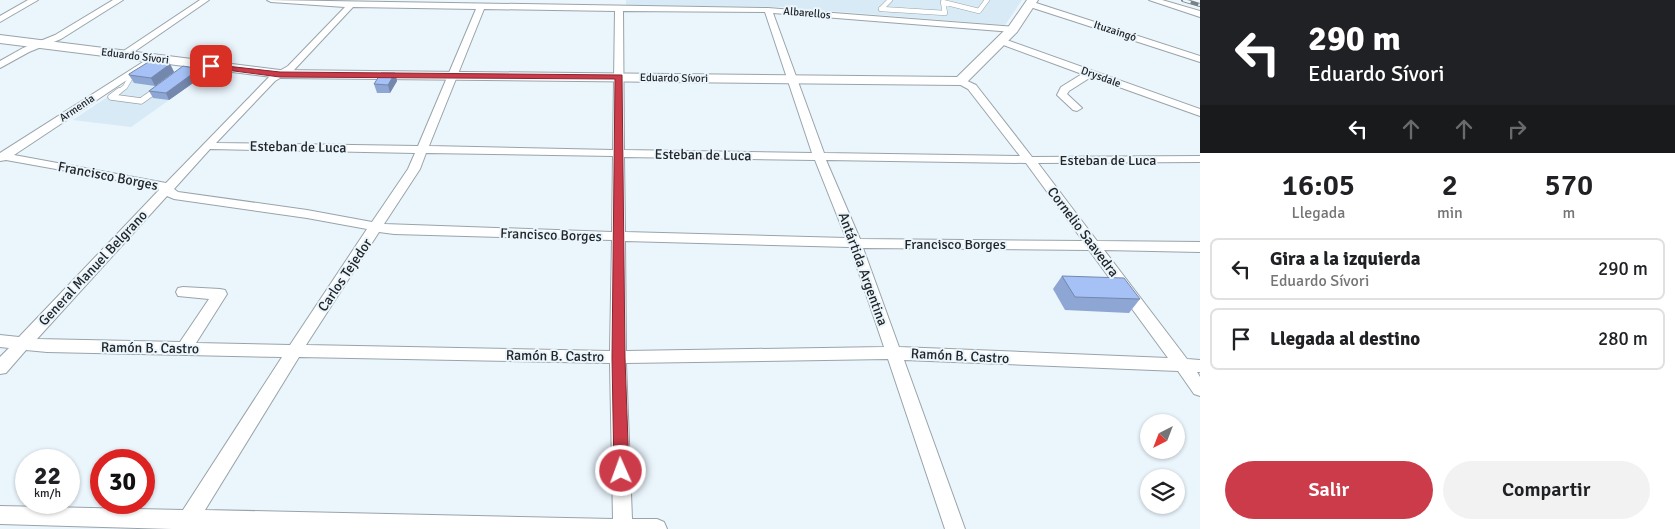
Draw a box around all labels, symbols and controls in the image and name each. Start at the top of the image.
street label: Albarellos [783,4,831,22]
text: 290 m [1308,17,1401,60]
street label: Ituzaingó [1092,18,1138,44]
icon: left [1225,20,1290,85]
street label: Eduardo Sívori [100,45,170,67]
pin [190,45,232,87]
icon: arrive [197,52,225,80]
text: Eduardo Sívori [1308,60,1444,87]
street label: Drysdale [1079,64,1123,90]
street label: Eduardo Sívori [640,71,708,85]
street label: Armenia [57,91,97,124]
icon: left [1344,115,1372,143]
icon: ahead [1397,115,1425,143]
icon: ahead [1450,115,1478,143]
icon: right [1503,115,1531,143]
street label: Esteban de Luca [249,138,347,156]
street label: Esteban de Luca [654,146,752,164]
street label: Esteban de Luca [1060,152,1156,169]
street label: Francisco Borges [57,158,159,194]
text: 16:05 [1282,167,1355,204]
text: 2 [1442,167,1458,204]
text: 570 [1545,167,1593,204]
street label: Cornelio Saavedra [1044,184,1122,280]
text: Llegada [1292,203,1345,223]
text: min [1437,203,1463,223]
text: m [1562,203,1575,223]
street label: General Manuel Belgrano [35,207,151,329]
street label: Antártida Argentina [835,210,891,328]
street label: Francisco Borges [500,225,602,245]
street label: Carlos Tejedor [314,235,376,315]
street label: Francisco Borges [904,236,1006,253]
text: Gira a la izquierda [1270,247,1420,271]
icon: left [1227,255,1255,283]
text: 290 m [1598,257,1648,281]
text: Eduardo Sívori [1270,271,1369,291]
icon: arrive [1227,325,1255,353]
text: Llegada al destino [1270,327,1420,351]
text: 280 m [1598,327,1648,351]
street label: Ramón B. Castro [101,339,199,357]
street label: Ramón B. Castro [910,345,1010,367]
street label: Ramón B. Castro [506,347,604,365]
north arrow [1140,414,1185,459]
map controls [1140,414,1185,514]
position arrow [594,444,646,496]
speed limit sign: 30 [90,449,155,514]
text: 22 [34,460,61,491]
button: Salir [1225,461,1433,519]
button: Compartir [1443,461,1650,519]
button: layers [1140,469,1185,514]
text: km/h [34,486,61,501]

